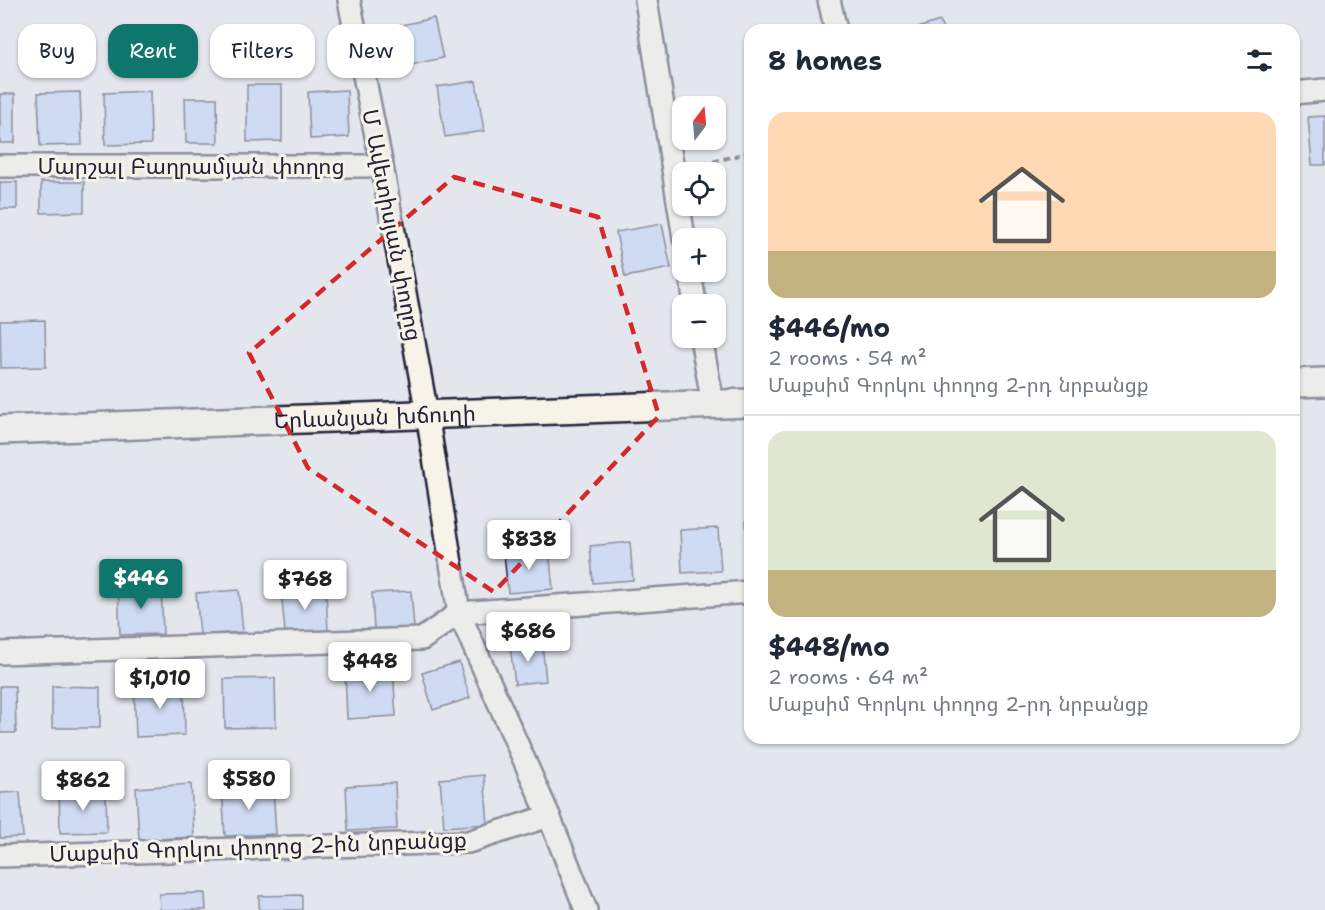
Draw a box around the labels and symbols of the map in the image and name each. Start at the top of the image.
north arrow [672,96,726,150]
street label: Մ Ավետիսյան փողոց [355,106,429,344]
street label: Մարշալ Բաղրամյան փողոց [37,152,345,181]
street label: Երևանյան խճուղի [273,398,476,435]
pin: $838 [493,520,565,571]
pin: $446 [105,559,177,610]
pin: $768 [269,560,341,611]
pin: $686 [492,612,564,663]
pin: $448 [334,642,406,693]
pin: $1,010 [111,659,209,710]
pin: $580 [213,760,285,811]
pin: $862 [47,761,119,812]
street label: Մաքսիմ Գորկու փողոց 2-ին նրբանցք [49,825,467,869]

